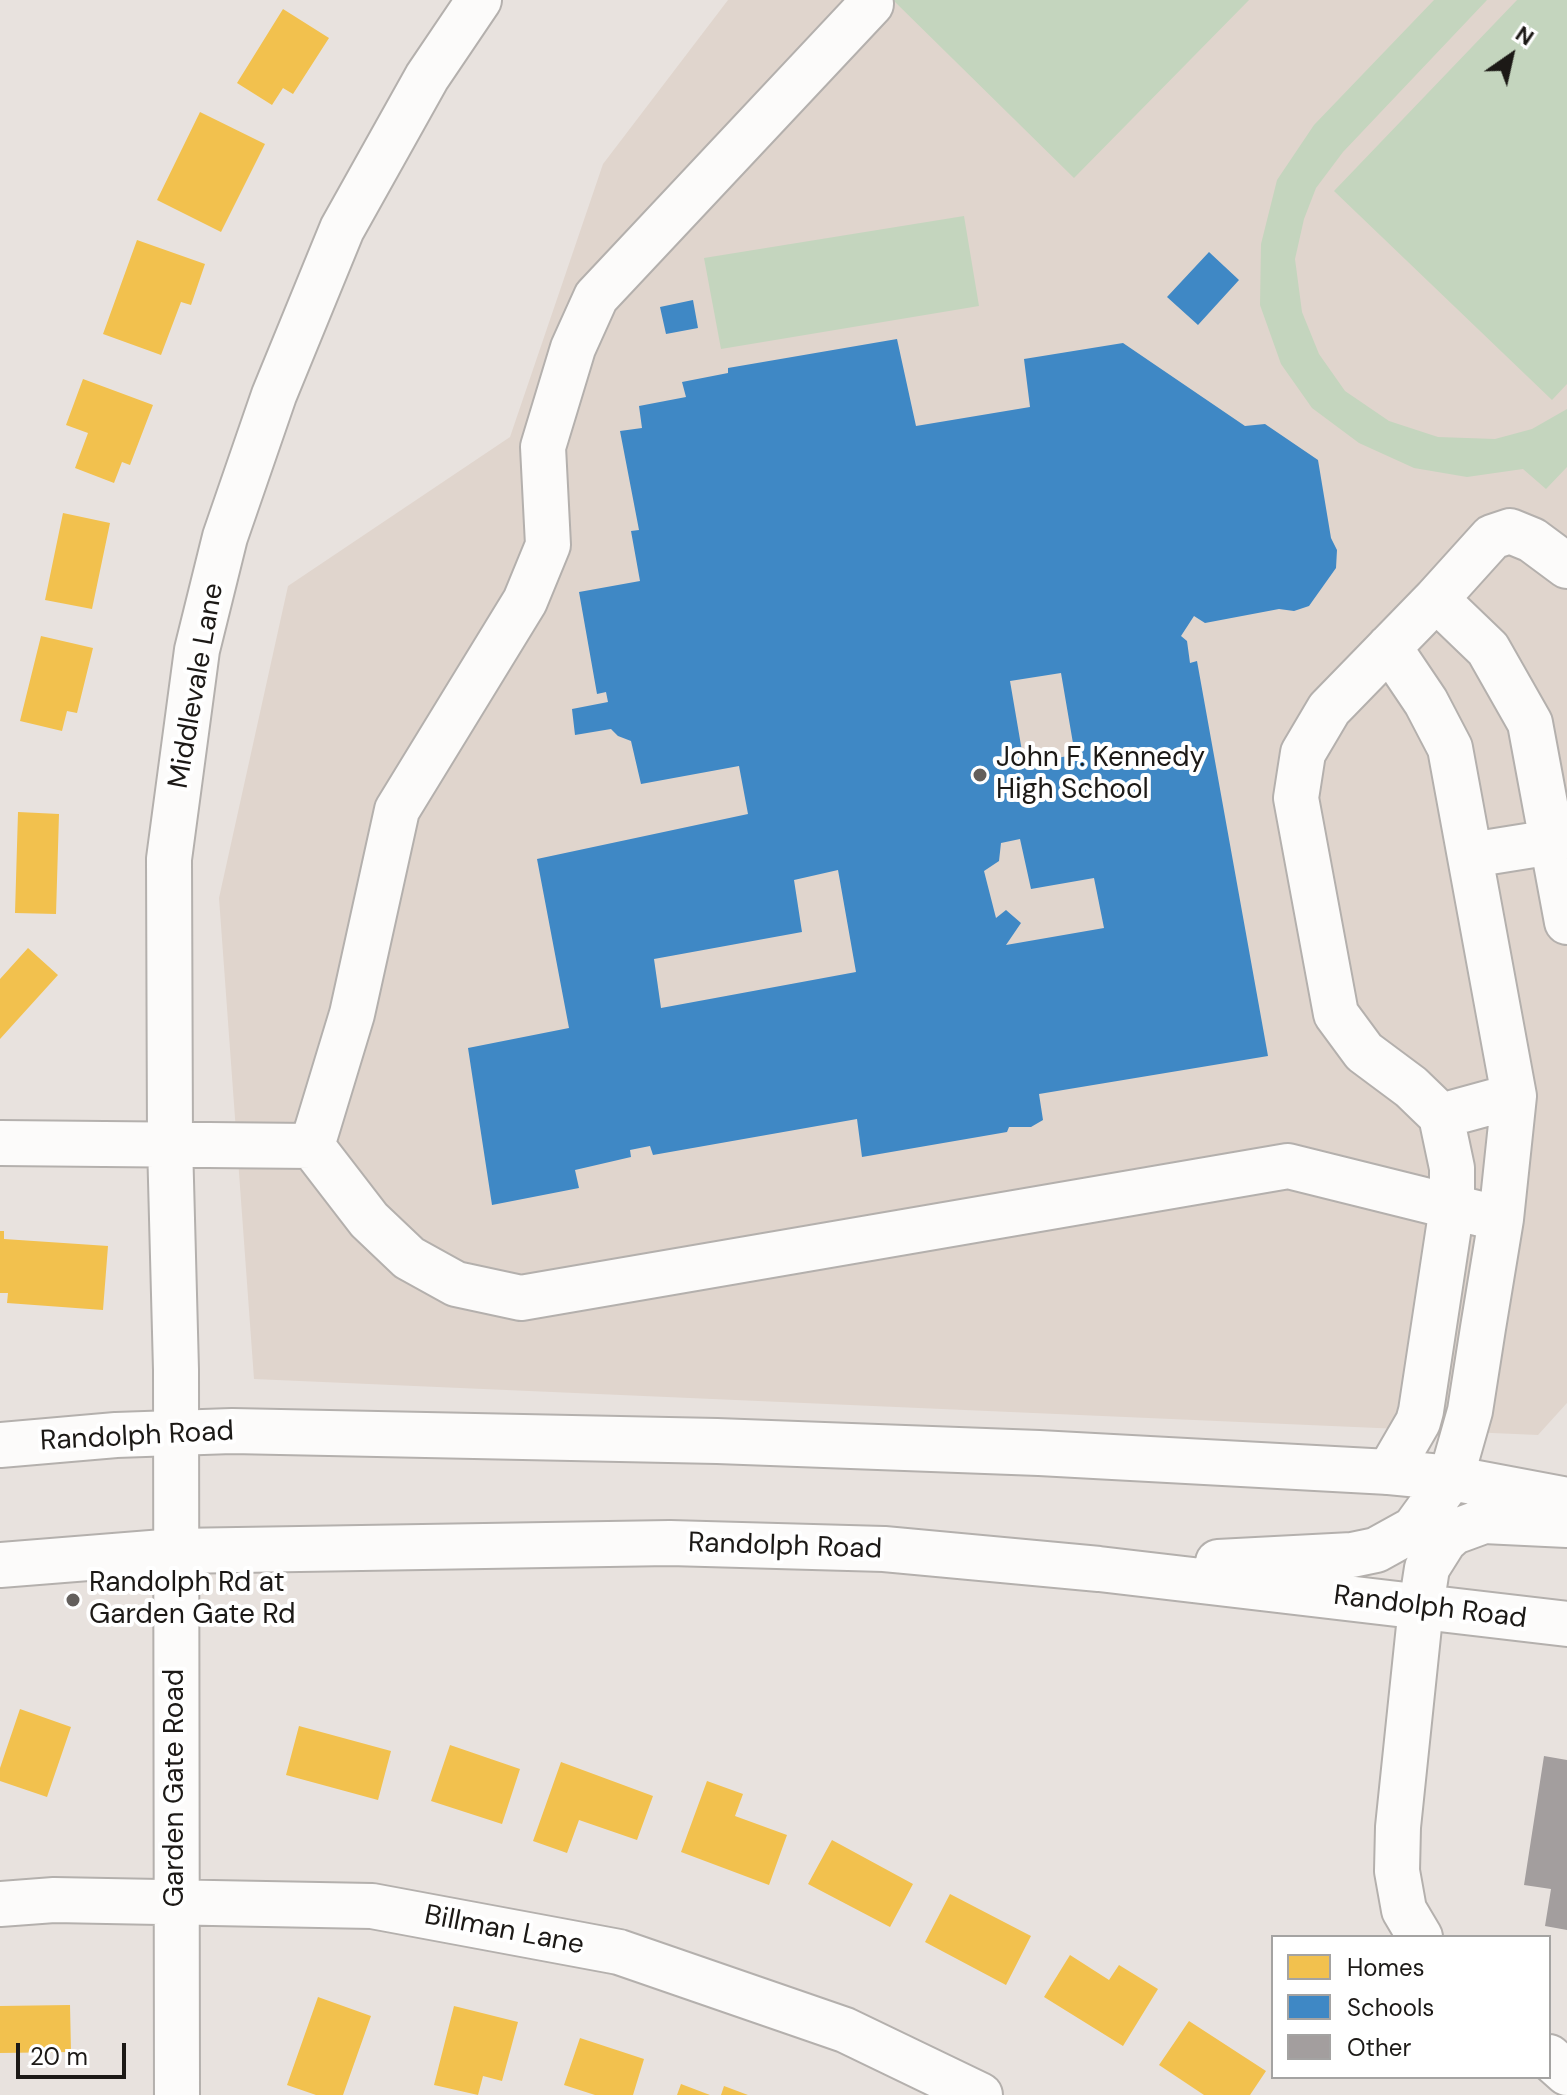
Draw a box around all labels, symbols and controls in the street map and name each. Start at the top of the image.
north arrow [1471,16,1551,96]
text: N [1510,19,1539,52]
street label: Middlevale Lane [162,581,232,791]
place label: John F. Kennedy High School [996,742,1205,808]
marker: John F. Kennedy High School [971,766,989,784]
street label: Randolph Road [39,1415,235,1459]
street label: Randolph Road [687,1527,883,1567]
place label: Randolph Rd at Garden Gate Rd [89,1567,296,1633]
street label: Randolph Road [1332,1579,1528,1637]
marker: Randolph Rd at Garden Gate Rd [64,1591,82,1609]
street label: Garden Gate Road [159,1669,193,1907]
street label: Billman Lane [421,1899,587,1963]
legend [1271,1935,1551,2079]
text: Homes [1347,1952,1425,1983]
text: Schools [1347,1992,1434,2023]
scale bar [20,2027,130,2077]
text: Other [1347,2032,1411,2063]
text: 20 m [30,2041,88,2072]

